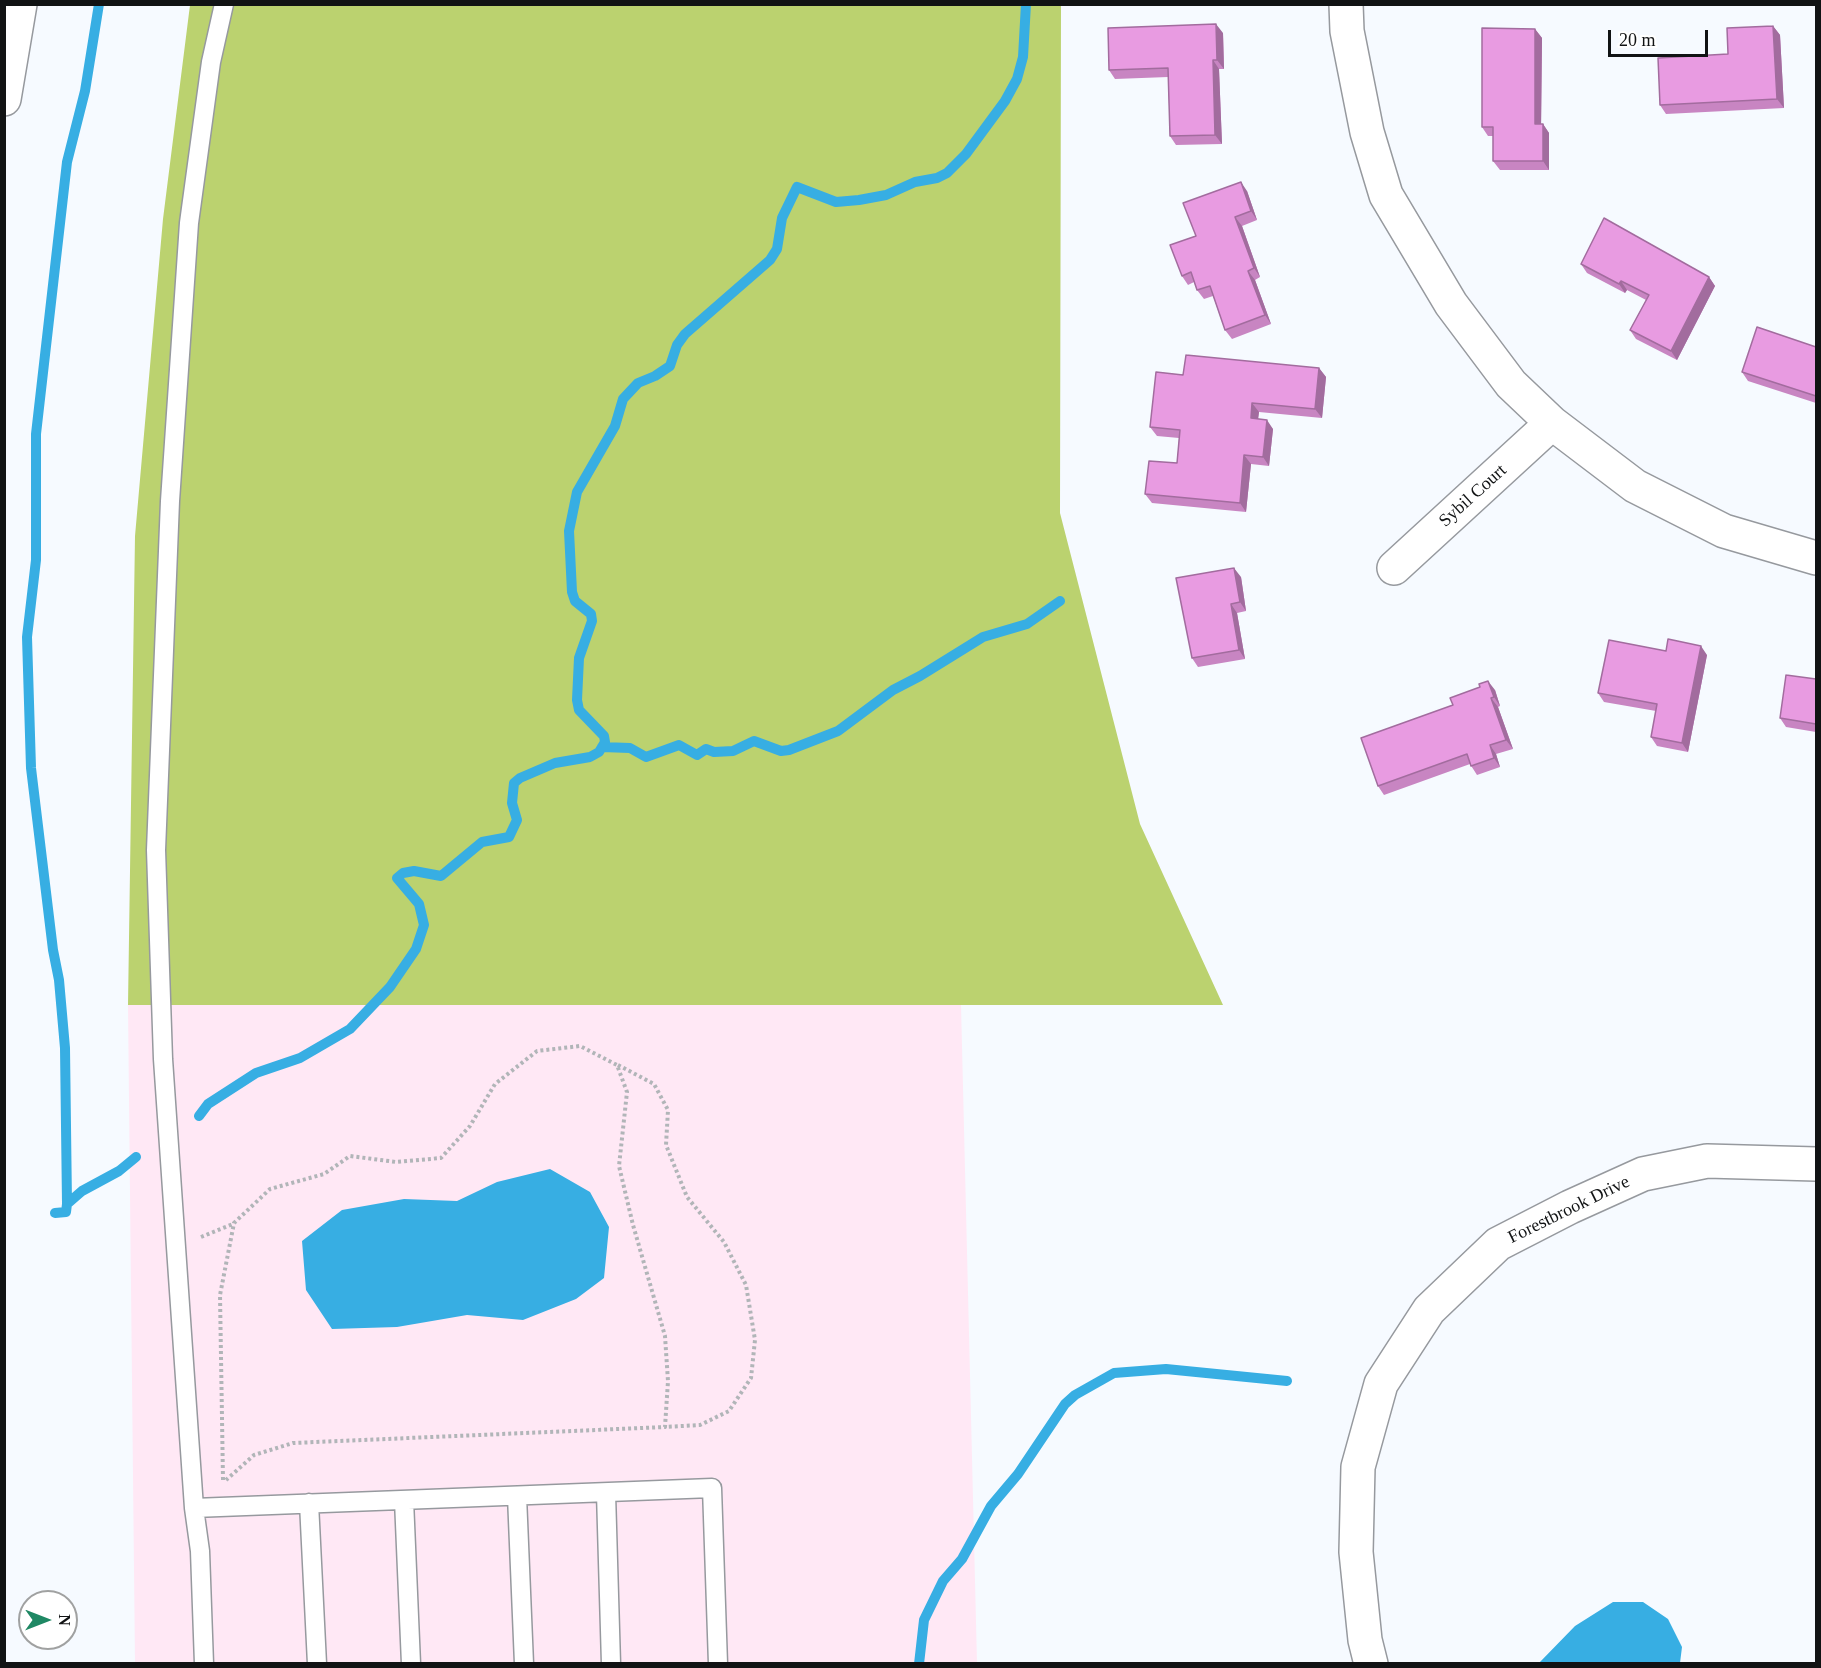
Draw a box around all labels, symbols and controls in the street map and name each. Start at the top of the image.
scale bar [1611,18,1712,56]
text: 20 m [1619,30,1656,50]
street label: Sybil Court [1435,460,1511,532]
street label: Forestbrook Drive [1505,1171,1633,1249]
north arrow [18,1590,78,1650]
text: N [56,1614,73,1626]

